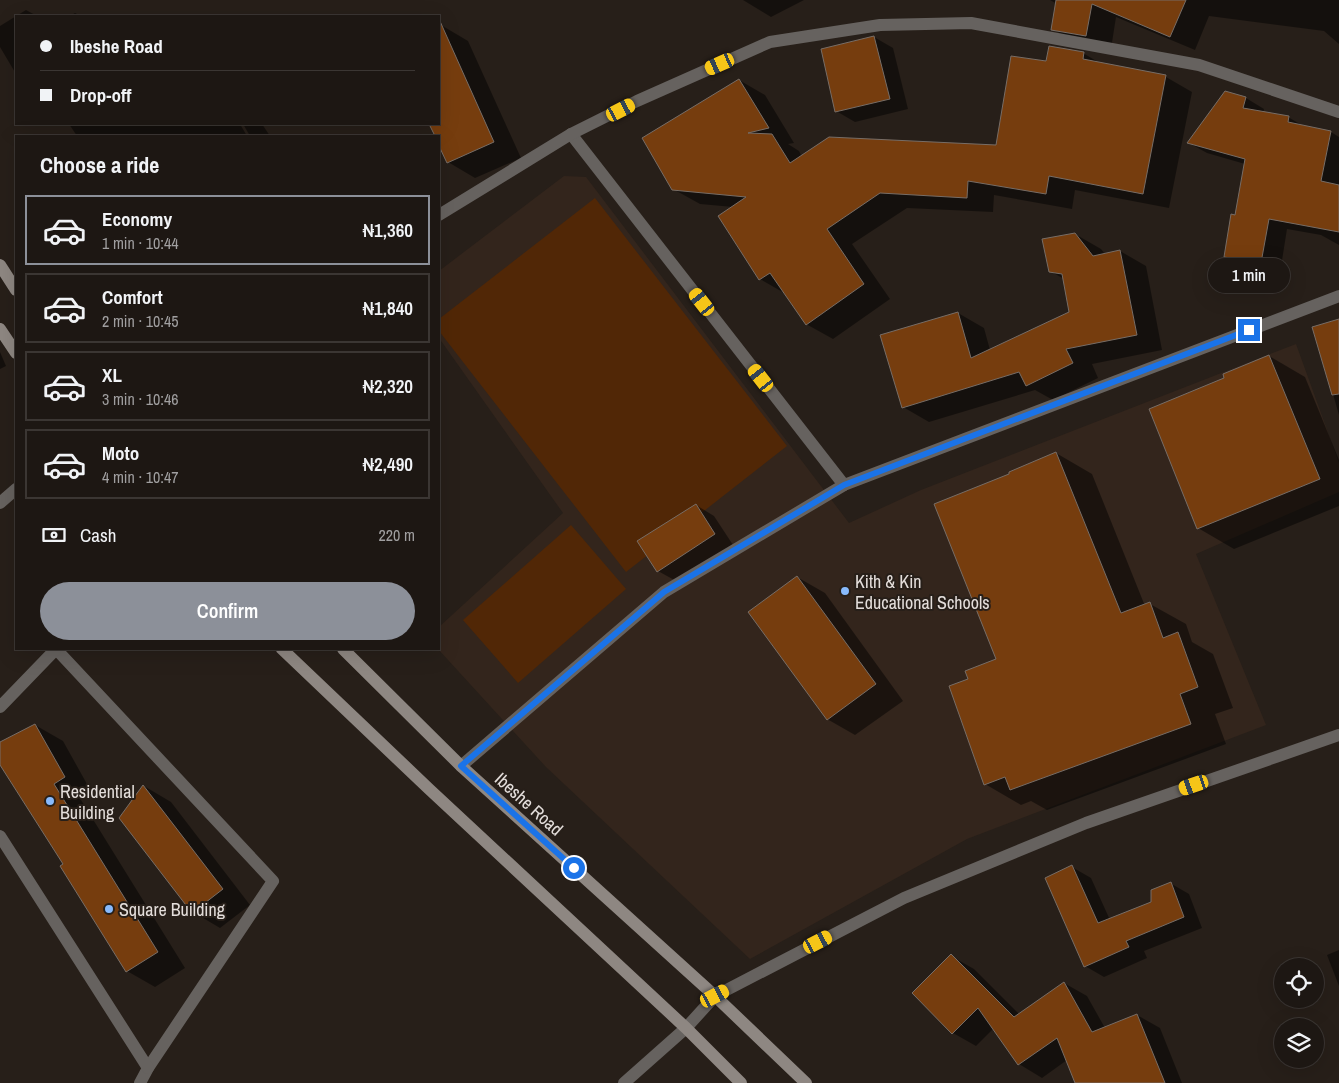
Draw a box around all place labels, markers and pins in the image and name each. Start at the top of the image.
place label: Kith & Kin Educational Schools [855,569,990,615]
marker: Kith & Kin Educational Schools [839,585,851,597]
place label: Residential Building [60,779,135,825]
marker: Residential Building [44,795,56,807]
place label: Square Building [119,897,226,922]
marker: Square Building [103,903,115,915]

